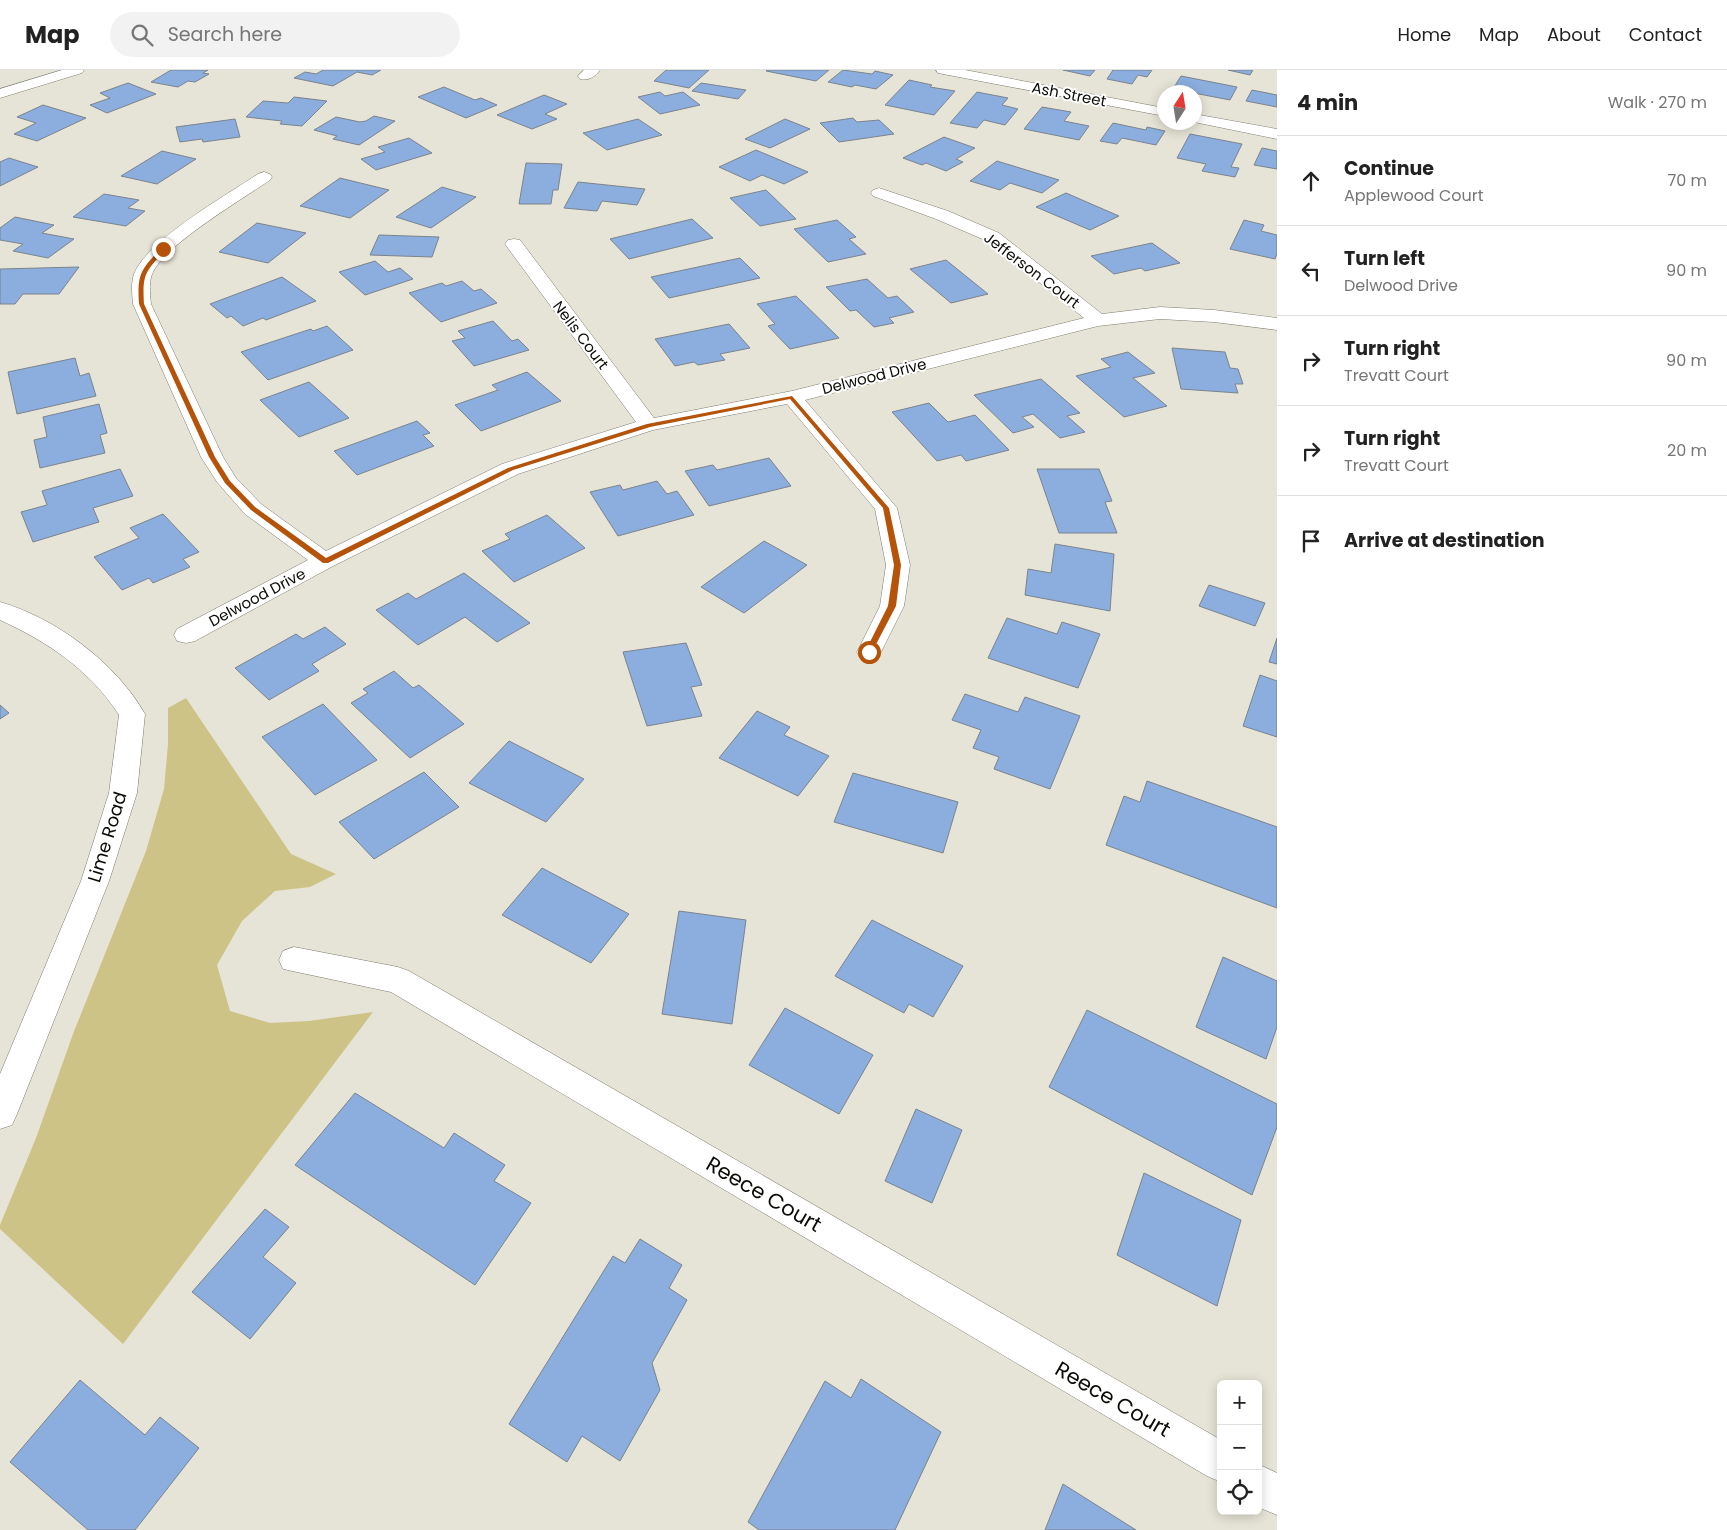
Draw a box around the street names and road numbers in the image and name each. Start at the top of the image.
street label: Ash Street [1030,76,1108,112]
street label: Jefferson Court [980,227,1084,313]
street label: Nelis Court [548,296,614,374]
street label: Delwood Drive [820,353,928,399]
street label: Delwood Drive [205,563,309,631]
street label: Lime Road [81,789,133,885]
street label: Reece Court [701,1149,827,1239]
street label: Reece Court [1050,1354,1176,1444]

